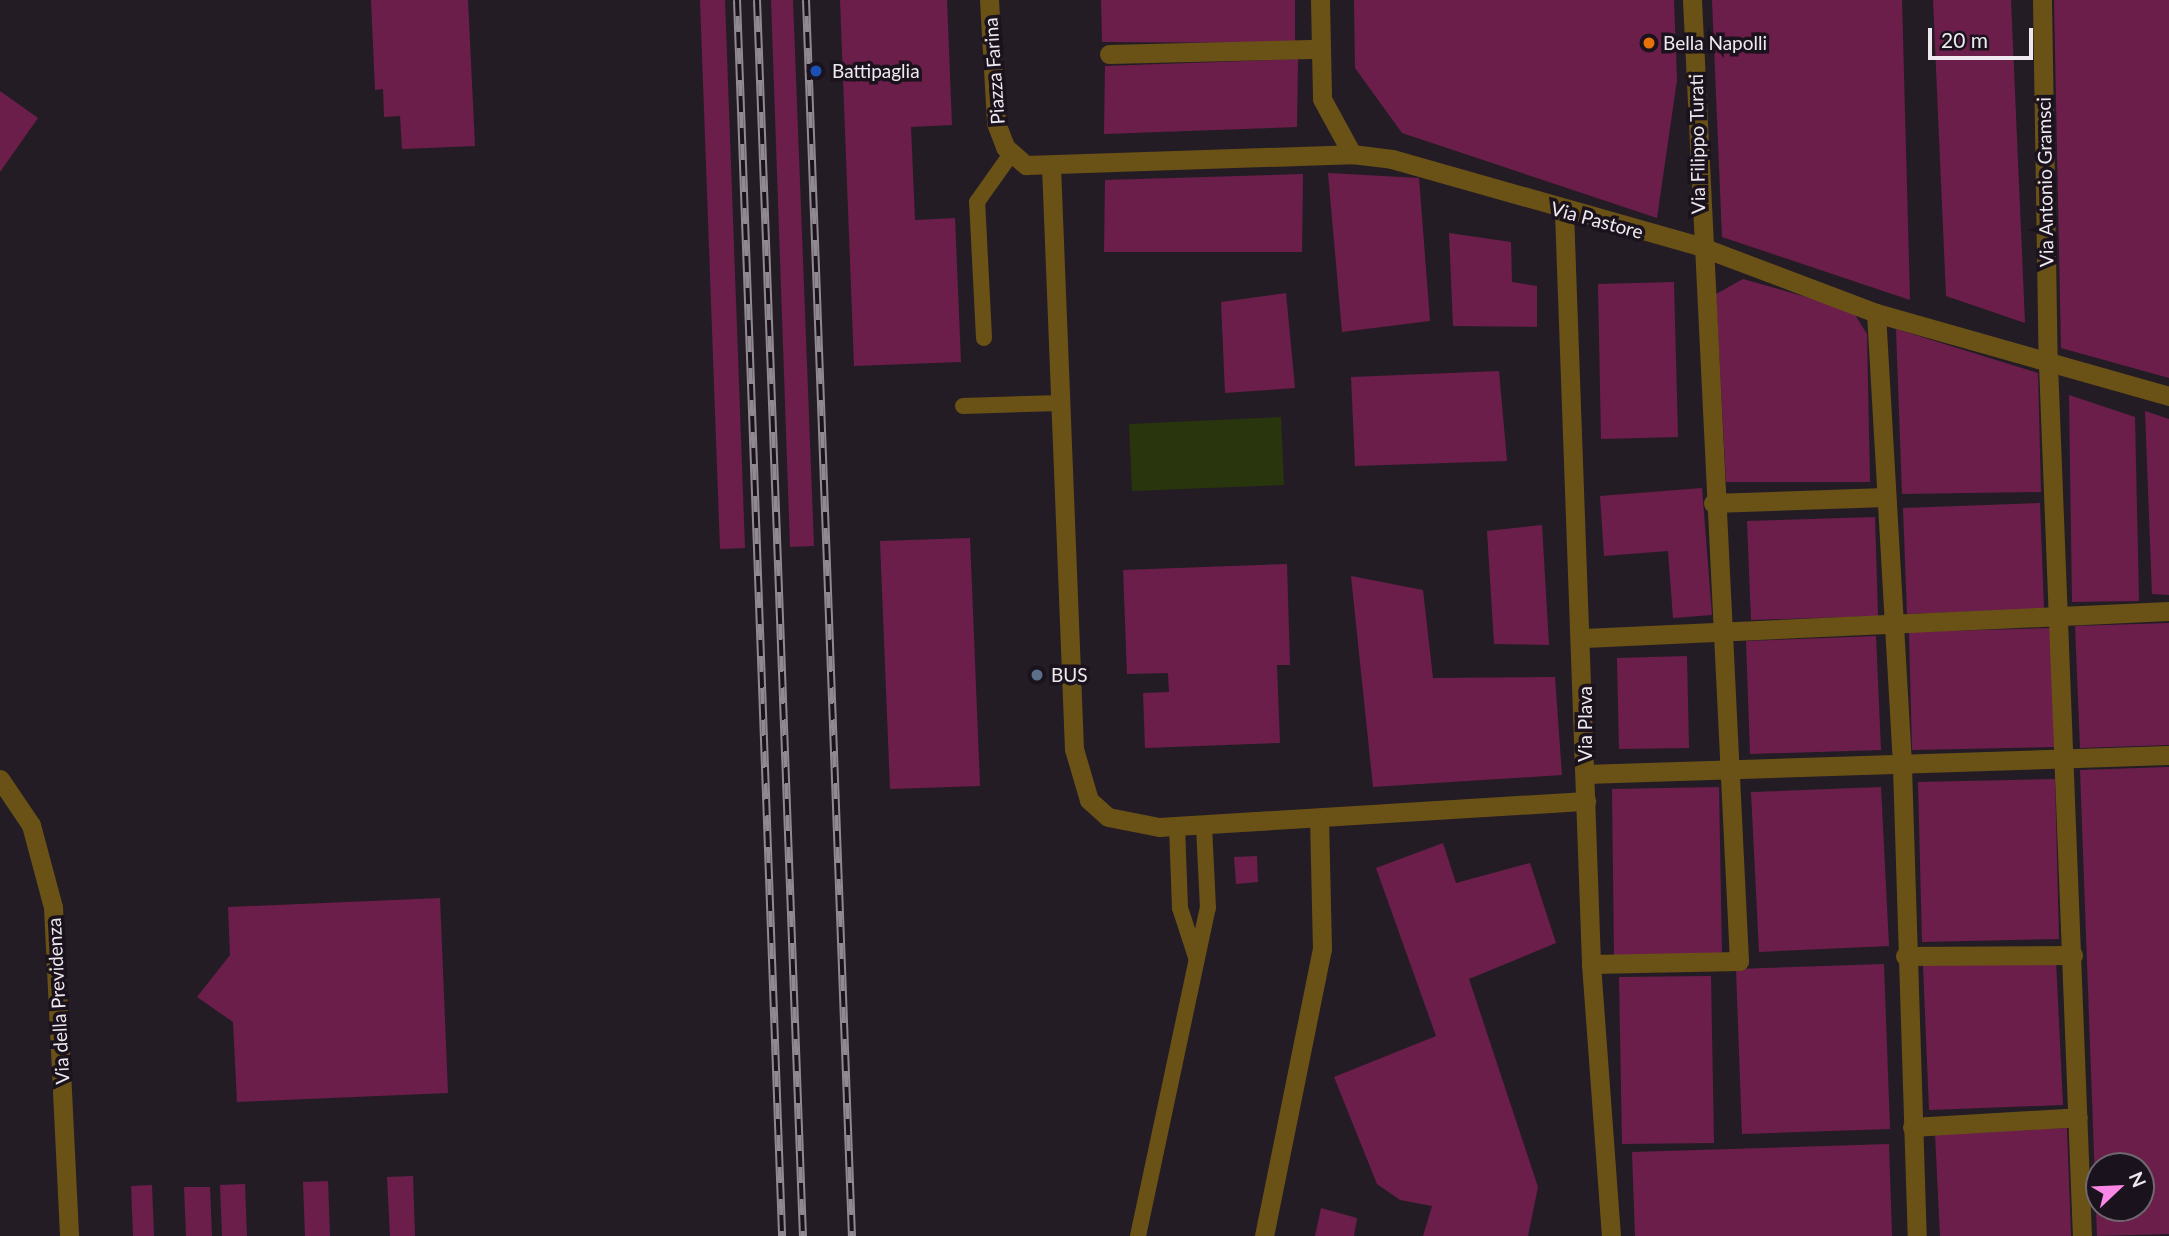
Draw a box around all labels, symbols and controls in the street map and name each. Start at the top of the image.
scale bar [1931,14,2036,58]
street label: Piazza Farina [979,17,1009,125]
text: 20 m [1941,27,1988,52]
place label: Bella Napolli [1663,32,1767,54]
marker: Bella Napolli [1641,35,1657,51]
place label: Battipaglia [832,60,920,82]
marker: Battipaglia [806,61,826,81]
street label: Via Filippo Turati [1684,74,1710,214]
street label: Via Antonio Gramsci [2032,96,2058,268]
street label: Via Pastore [1548,197,1646,243]
place label: BUS [1051,664,1088,686]
marker: BUS [1029,667,1045,683]
street label: Via Plava [1574,686,1596,762]
street label: Via della Previdenza [42,917,74,1085]
north arrow [2085,1152,2155,1222]
text: N [2125,1168,2151,1191]

